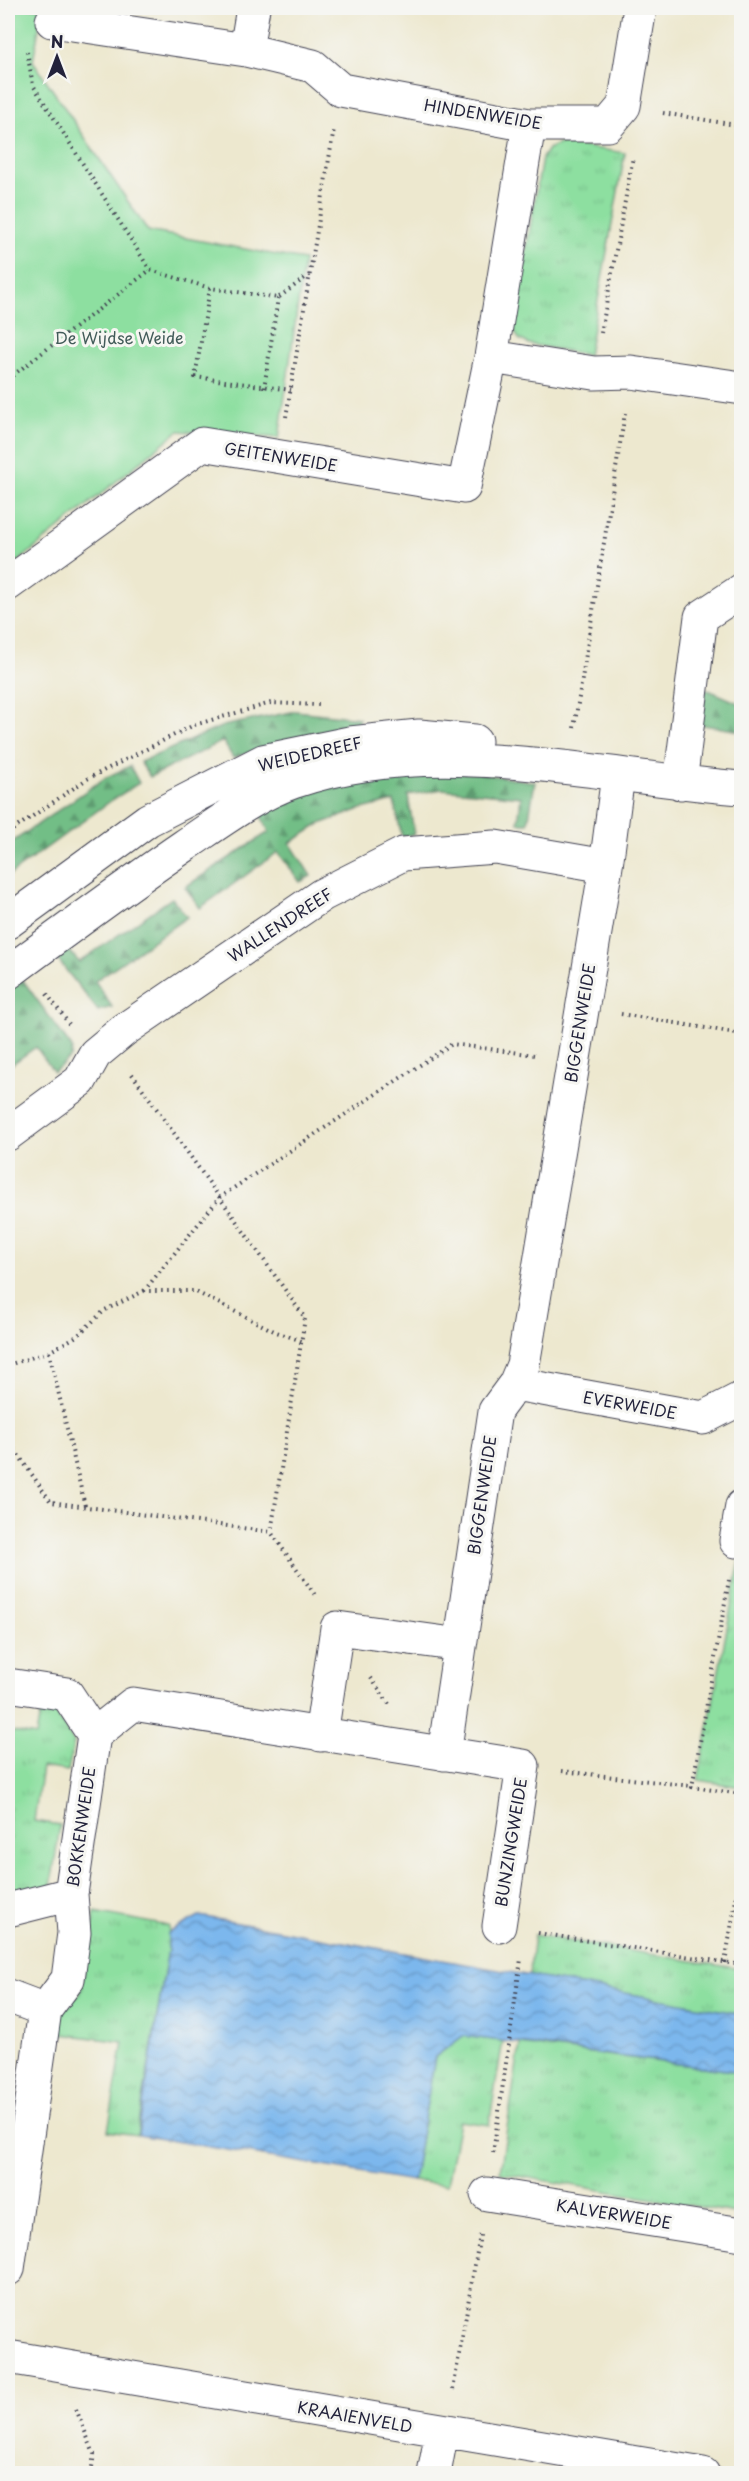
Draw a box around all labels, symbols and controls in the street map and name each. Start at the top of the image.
north arrow [27,27,87,87]
text: N [51,29,63,53]
street label: HINDENWEIDE [422,92,544,134]
park label: De Wijdse Weide [54,325,184,349]
street label: GEITENWEIDE [223,435,340,477]
street label: WEIDEDREEF [255,729,364,777]
street label: WALLENDREEF [222,881,337,967]
street label: BIGGENWEIDE [558,961,600,1084]
street label: EVERWEIDE [581,1384,679,1424]
street label: BIGGENWEIDE [461,1434,501,1556]
street label: BOKKENWEIDE [60,1765,100,1889]
street label: BUNZINGWEIDE [488,1775,532,1908]
street label: KALVERWEIDE [555,2192,674,2234]
street label: KRAAIENVELD [296,2394,415,2438]

